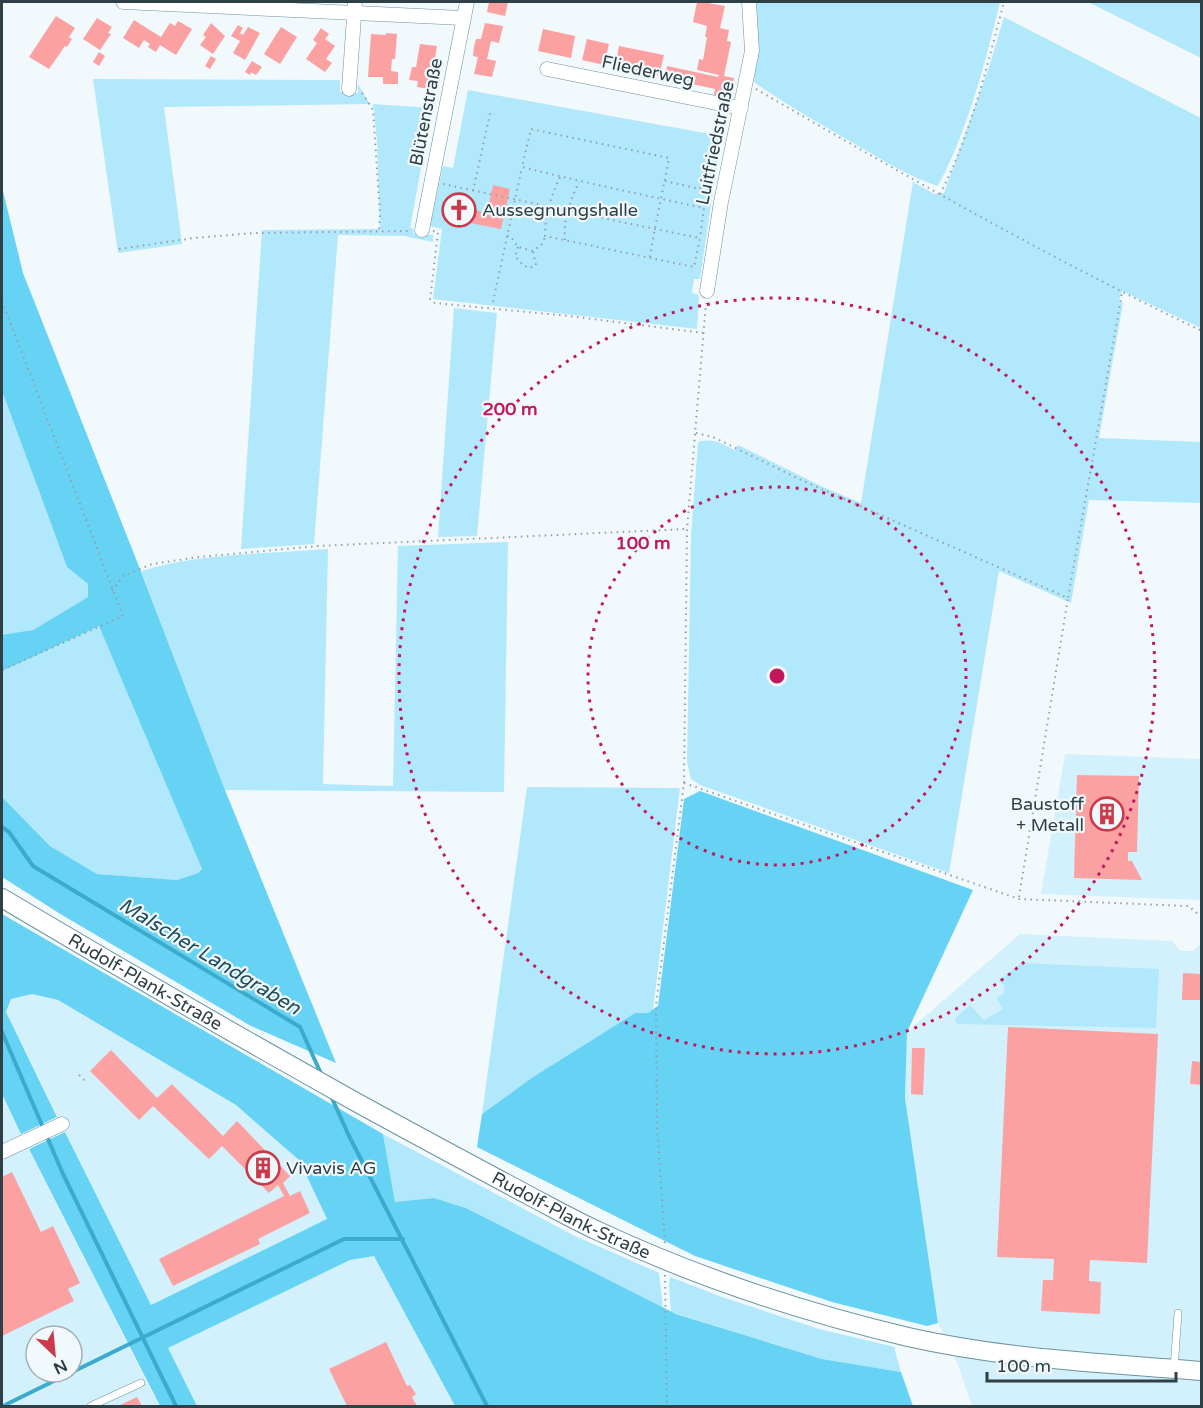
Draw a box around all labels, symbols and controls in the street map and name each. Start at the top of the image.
street label: Fliederweg [600,50,696,92]
street label: Blütenstraße [405,56,447,168]
street label: Luitfriedstraße [691,79,739,207]
church icon: Aussegnungshalle [441,192,477,228]
place label: Aussegnungshalle [482,199,638,221]
text: 200 m [482,398,538,420]
text: 100 m [615,532,671,554]
centre of rings [767,666,787,686]
place label: Baustoff + Metall [1010,793,1084,836]
building icon: Baustoff + Metall [1089,796,1125,832]
water label: Malscher Landgraben [114,893,305,1021]
street label: Rudolf-Plank-Straße [64,929,226,1035]
building icon: Vivavis AG [245,1150,281,1186]
place label: Vivavis AG [286,1157,376,1179]
street label: Rudolf-Plank-Straße [488,1167,654,1264]
north arrow [24,1324,84,1384]
scale bar [987,1345,1176,1383]
text: N [50,1355,70,1378]
text: 100 m [996,1355,1051,1377]

